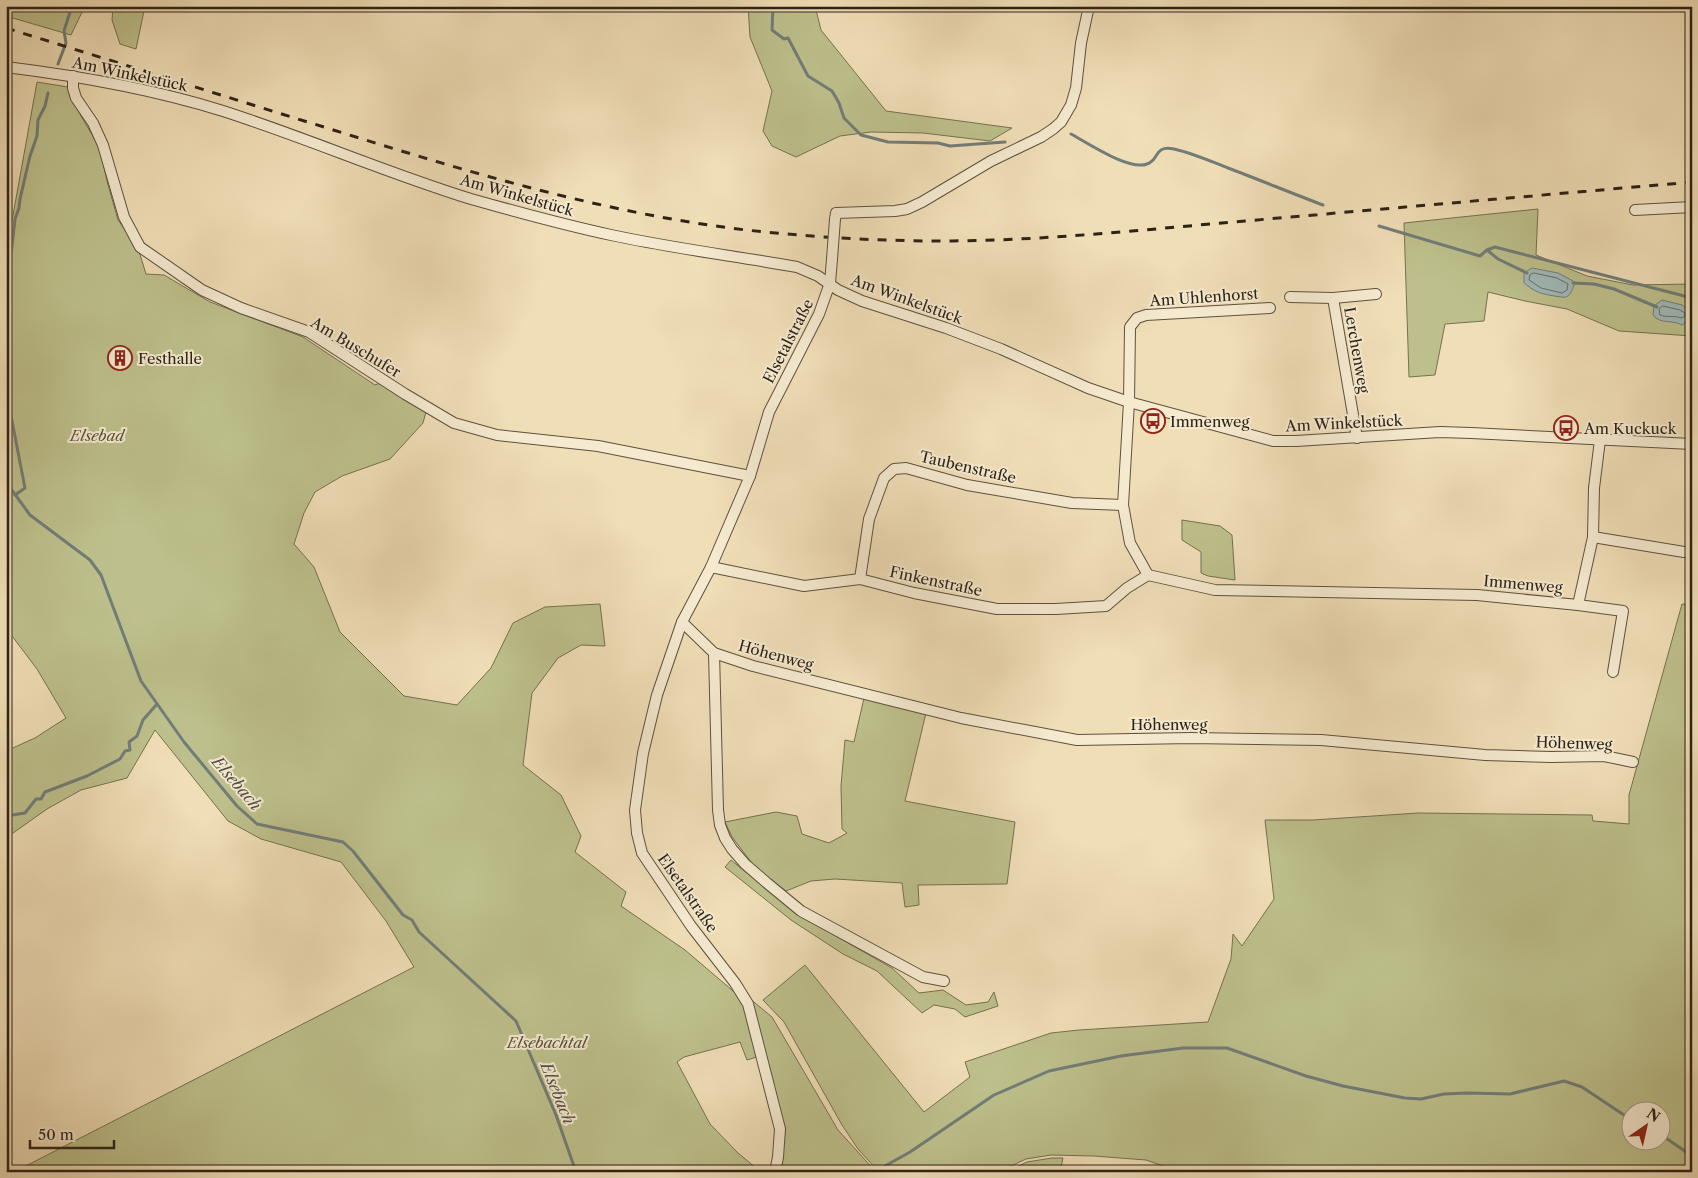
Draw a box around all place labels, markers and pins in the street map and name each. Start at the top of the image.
building icon: Festhalle [107,345,133,371]
place label: Festhalle [138,349,202,368]
bus stop icon: Immenweg [1140,408,1166,434]
place label: Immenweg [1170,412,1249,431]
bus stop icon: Am Kuckuck [1553,415,1579,441]
place label: Am Kuckuck [1583,419,1678,438]

